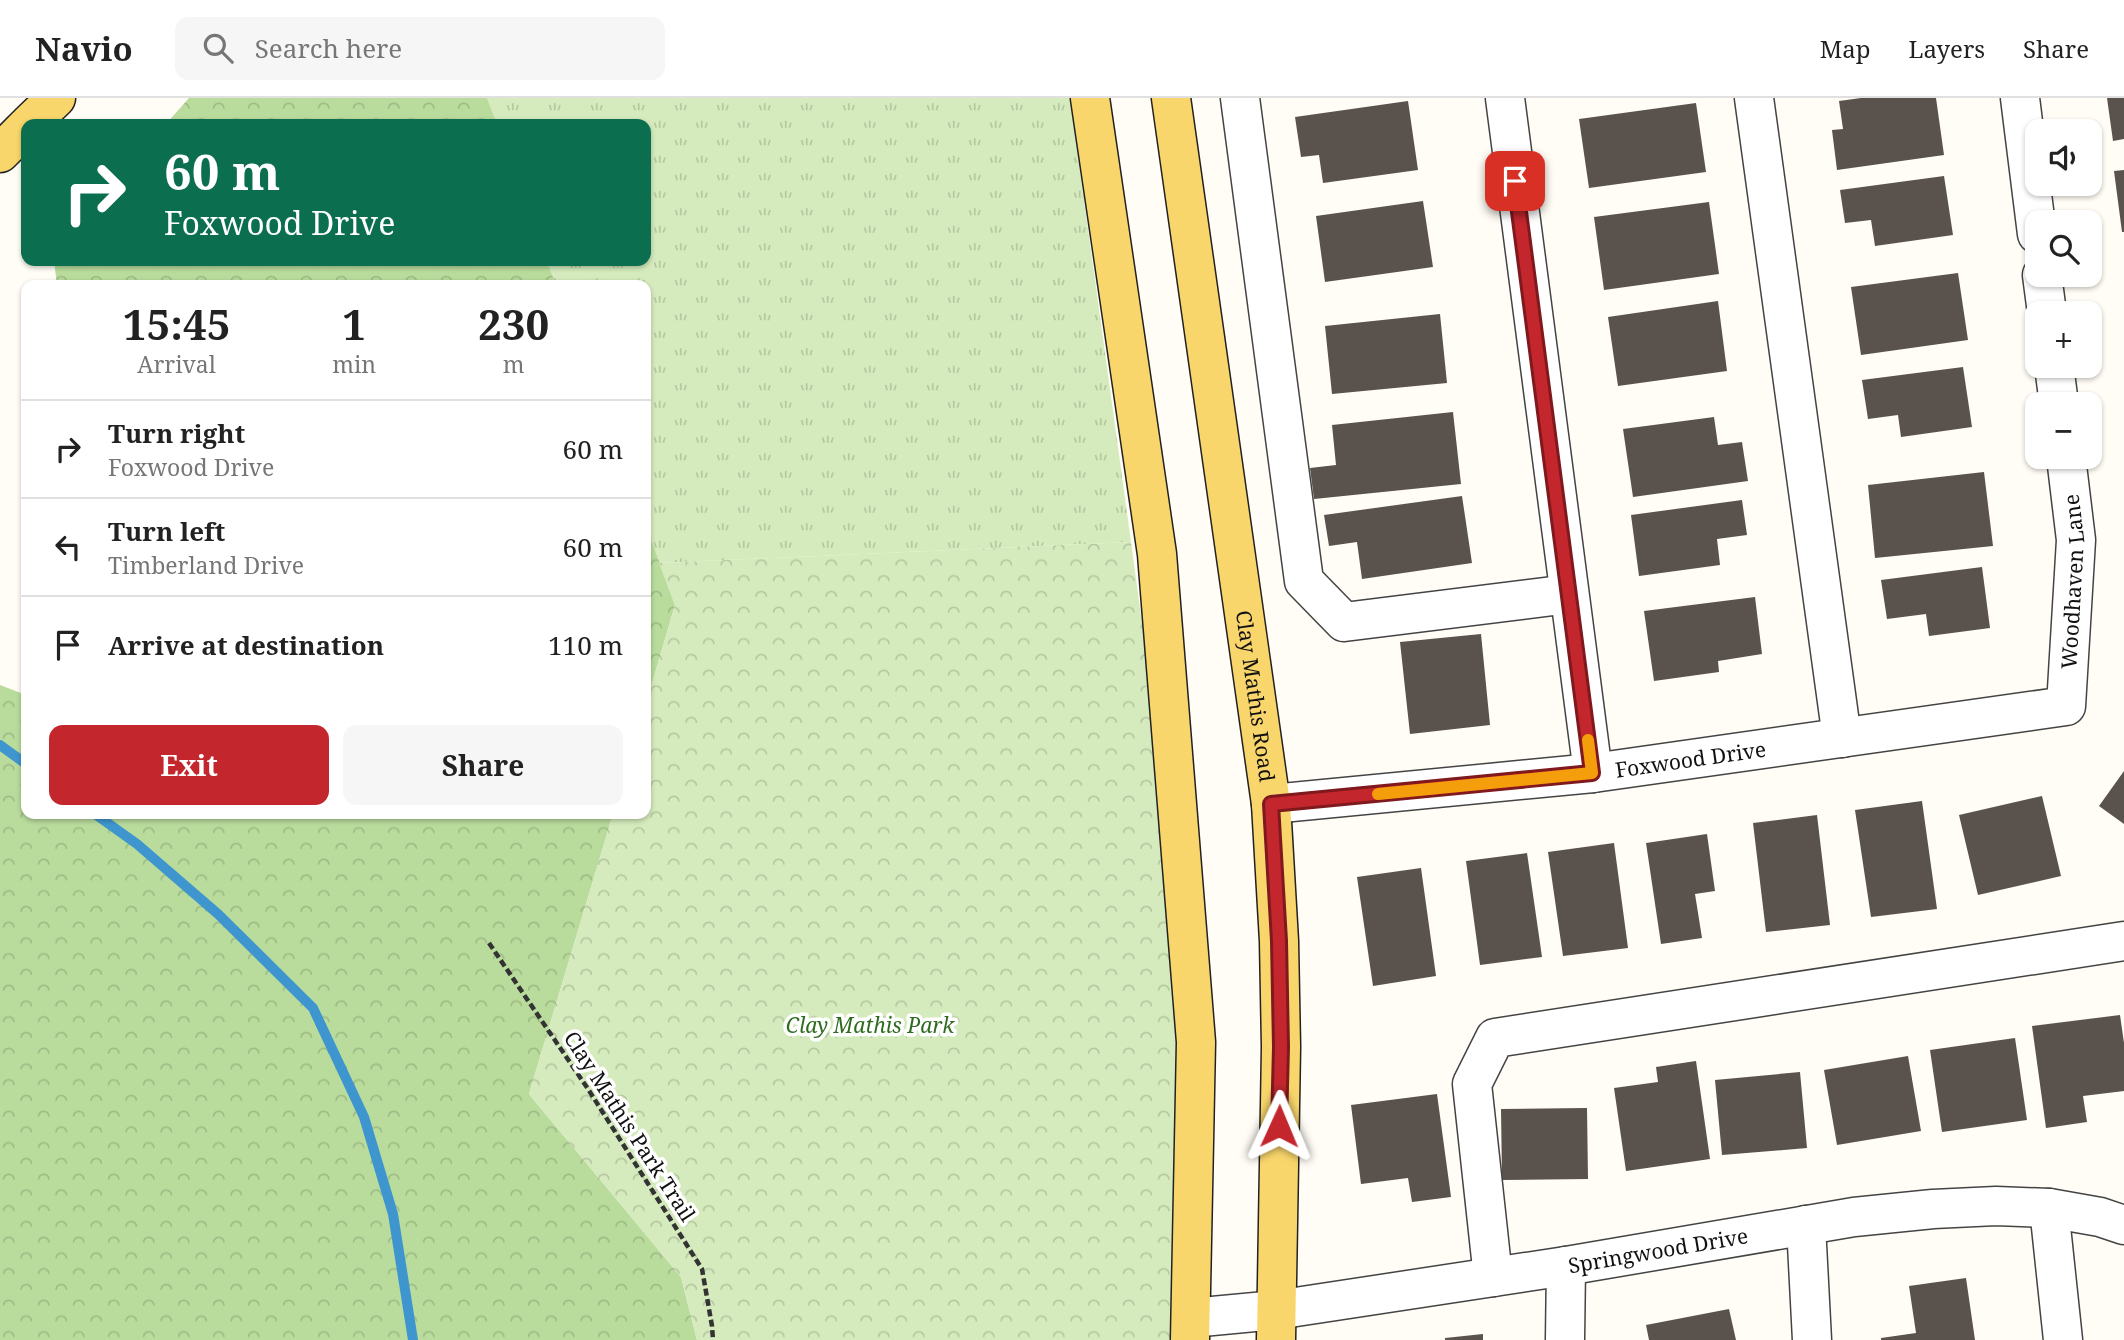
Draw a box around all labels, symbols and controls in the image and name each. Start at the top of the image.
search box [175,17,665,80]
text: Navio [35,26,133,71]
icon: search [199,29,237,67]
text: Search here [255,30,402,66]
text: Map [1820,32,1871,65]
text: Layers [1909,32,1985,65]
text: Share [2023,32,2089,65]
map controls [2025,119,2102,469]
button: sound [2025,119,2102,196]
text: 60 m [164,138,280,204]
icon: right [49,147,140,238]
pin [1485,151,1545,211]
icon: arrive [1496,162,1534,200]
text: Foxwood Drive [164,201,395,244]
button: search [2025,210,2102,287]
text: 15:45 [123,295,230,352]
text: 1 [342,295,366,352]
text: 230 [478,295,549,352]
button: + [2025,301,2102,378]
text: Arrival [137,348,216,380]
text: min [332,348,376,380]
text: m [503,348,524,380]
button: − [2025,392,2102,469]
text: Turn right [108,415,245,451]
icon: right [49,430,87,468]
text: 60 m [563,431,623,467]
text: Foxwood Drive [108,451,274,483]
street label: Woodhaven Lane [2054,493,2090,670]
text: Turn left [108,513,225,549]
icon: left [49,528,87,566]
text: 60 m [563,529,623,565]
text: Timberland Drive [108,549,304,581]
street label: Clay Mathis Road [1230,609,1282,784]
icon: arrive [49,626,87,664]
text: Arrive at destination [108,627,384,663]
text: 110 m [548,627,623,663]
button: Exit [49,725,329,805]
button: Share [343,725,623,805]
street label: Foxwood Drive [1613,735,1768,784]
park label: Clay Mathis Park [786,1011,955,1039]
street label: Clay Mathis Park Trail [558,1025,702,1227]
position arrow [1242,1089,1316,1163]
street label: Springwood Drive [1566,1221,1750,1279]

